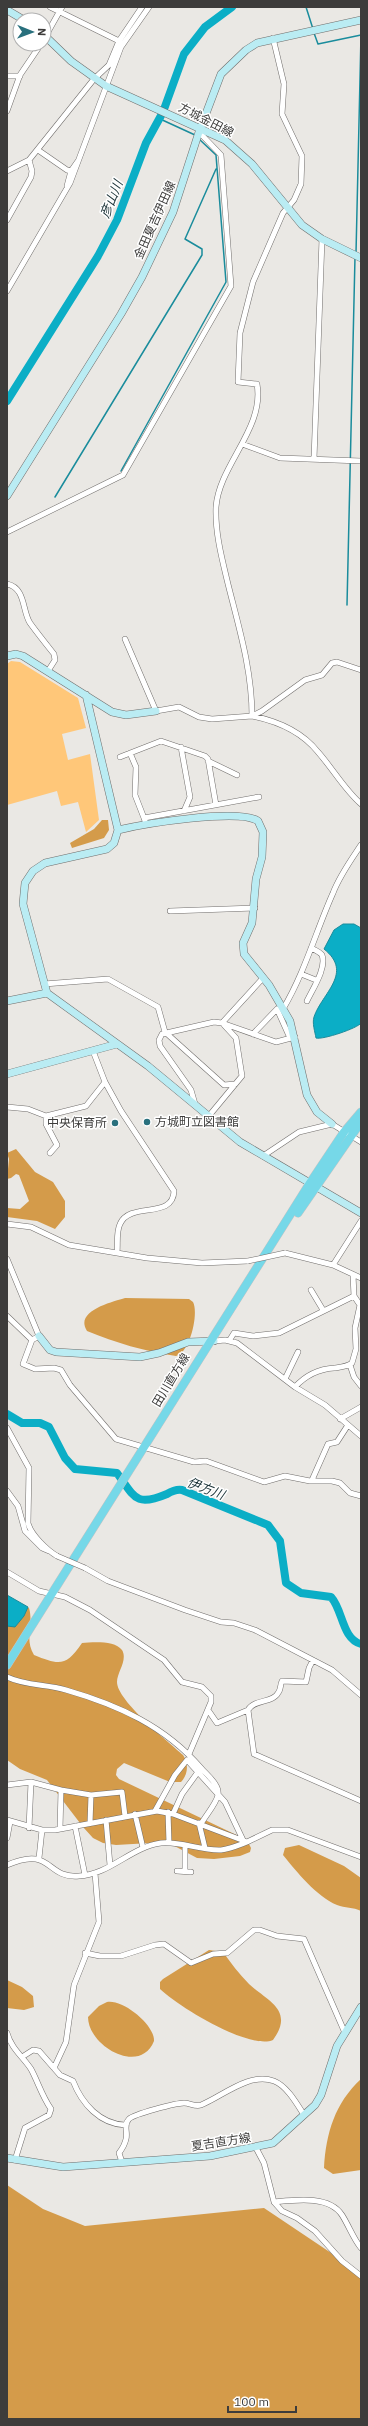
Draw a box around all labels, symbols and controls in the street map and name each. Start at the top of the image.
north arrow [12,12,52,52]
text: N [35,28,49,36]
street label: 方城金田線 [176,99,236,140]
water label: 彦山川 [96,176,127,220]
street label: 金田夏吉伊田線 [131,178,178,261]
place label: 方城町立図書館 [155,1114,239,1129]
place label: 中央保育所 [47,1115,107,1130]
marker: 方城町立図書館 [142,1117,152,1127]
marker: 中央保育所 [110,1118,120,1128]
street label: 田川直方線 [149,1350,192,1409]
water label: 伊方川 [185,1474,229,1504]
street label: 夏吉直方線 [190,2129,252,2154]
scale bar [228,2388,296,2414]
text: 100 m [234,2394,269,2409]

